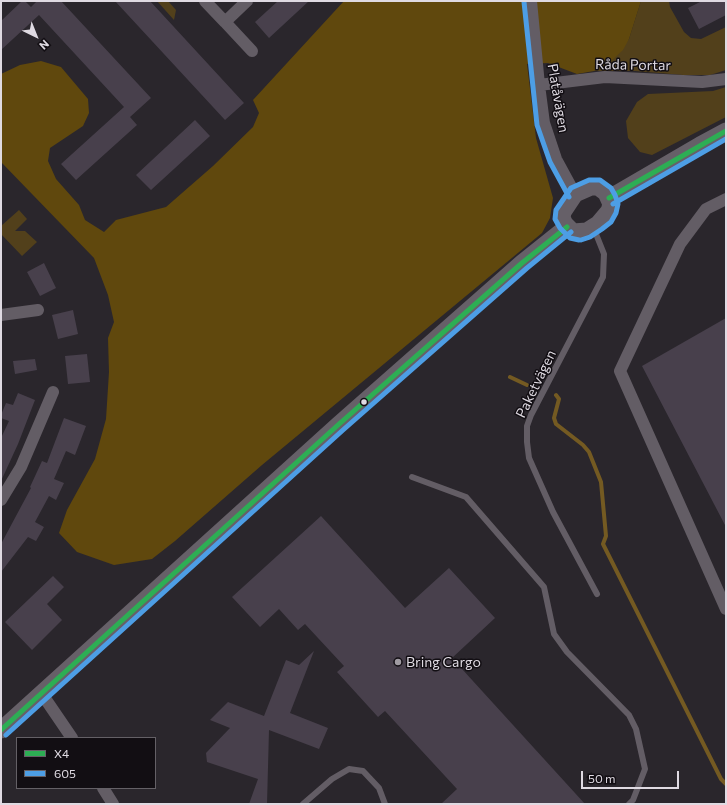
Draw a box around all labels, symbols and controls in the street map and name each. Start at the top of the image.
north arrow [16,16,56,56]
text: N [37,38,52,53]
street label: Råda Portar [595,56,671,74]
street label: Platåvägen [544,62,572,134]
street label: Paketvägen [512,347,560,421]
unlabelled marker [359,397,369,407]
place label: Bring Cargo [406,654,481,670]
marker: Bring Cargo [393,657,403,667]
legend [16,737,156,789]
text: X4 [54,746,69,760]
scale bar [583,763,681,789]
text: 605 [54,766,76,780]
text: 50 m [588,771,616,785]

